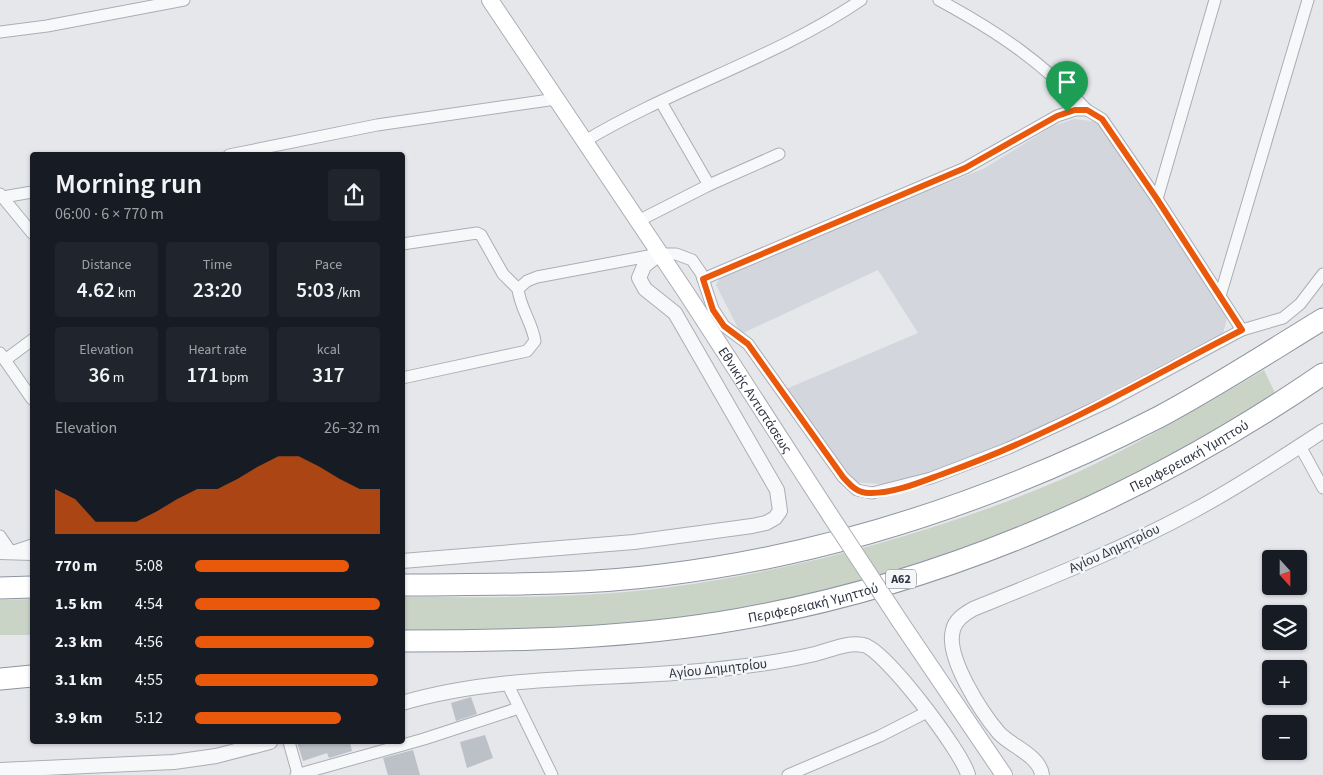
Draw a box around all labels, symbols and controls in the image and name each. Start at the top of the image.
pin [1046,61,1088,112]
icon: arrive [1053,68,1081,96]
text: Morning run [55,164,202,204]
button: share [328,169,380,221]
text: 06:00 · 6 × 770 m [55,203,164,225]
text: Distance [82,255,131,275]
text: Time [203,255,232,275]
text: Pace [315,255,342,275]
text: 4.62 [77,275,115,305]
text: 23:20 [193,275,242,305]
text: 5:03 [296,275,334,305]
text: km [115,283,136,303]
text: /km [334,283,361,303]
text: Elevation [79,340,134,360]
text: Heart rate [188,340,247,360]
text: kcal [317,340,340,360]
street label: Εθνικής Αντιστάσεως [713,343,797,458]
text: 36 [89,360,110,390]
text: 171 [186,360,219,390]
text: 317 [312,360,345,390]
text: m [110,368,124,388]
text: bpm [219,368,249,388]
street label: Περιφερειακή Υμηττού [1126,415,1253,498]
text: Elevation [55,417,117,439]
text: 26–32 m [324,417,380,439]
street label: Αγίου Δημητρίου [1066,519,1163,579]
north arrow [1262,550,1308,595]
map controls [1262,550,1307,760]
text: 770 m [55,555,97,577]
text: 5:08 [135,555,163,577]
road number: Α62 [886,570,916,588]
street label: Περιφερειακή Υμηττού [746,578,881,628]
text: 1.5 km [55,593,102,615]
text: 4:54 [135,593,163,615]
button: layers [1262,605,1307,650]
text: 2.3 km [55,631,102,653]
text: 4:56 [135,631,163,653]
street label: Αγίου Δημητρίου [668,654,768,684]
button: + [1262,660,1307,705]
text: 3.1 km [55,669,102,691]
text: 4:55 [135,669,163,691]
text: 3.9 km [55,707,102,729]
text: 5:12 [135,707,163,729]
button: − [1262,715,1307,760]

